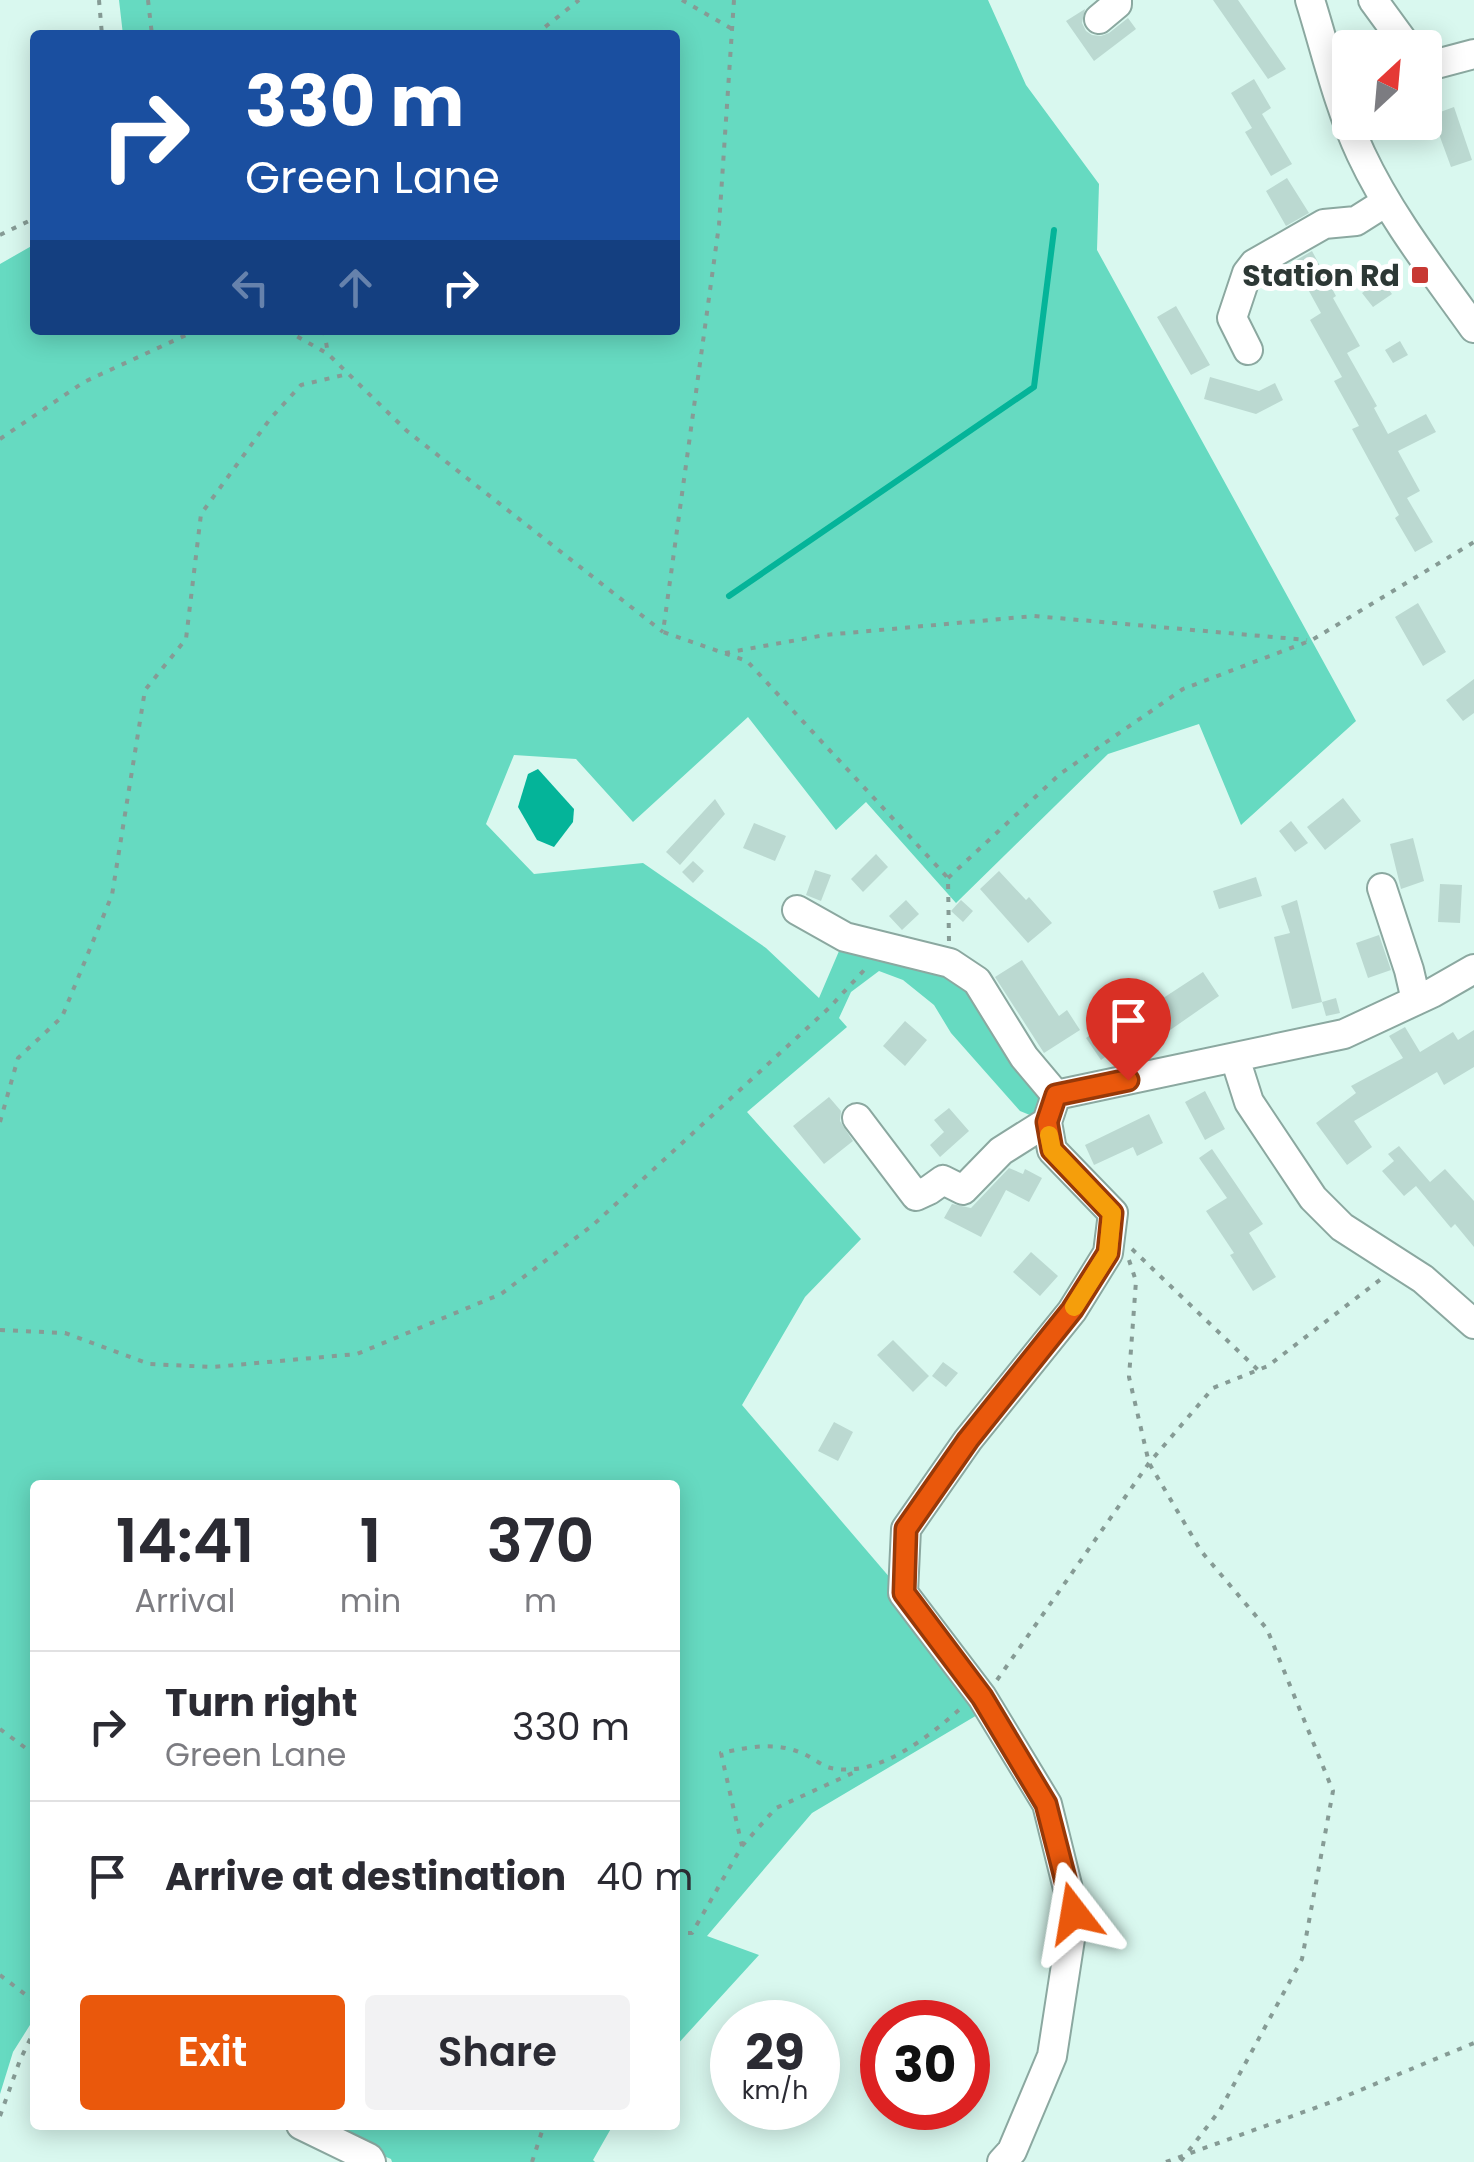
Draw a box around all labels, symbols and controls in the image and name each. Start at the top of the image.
north arrow [1332,30,1442,140]
map controls [1332,30,1442,140]
text: 330 m [245,52,464,151]
icon: right [80,70,210,200]
text: Green Lane [245,146,500,209]
place label: Station Rd [1242,254,1400,297]
icon: left [223,260,278,315]
icon: ahead [328,260,383,315]
icon: right [433,260,488,315]
marker: Station Rd [1409,264,1431,286]
pin [1086,978,1171,1081]
icon: arrive [1101,993,1156,1048]
text: 14:41 [116,1499,254,1583]
text: 1 [360,1499,381,1583]
text: 370 [487,1499,594,1583]
text: Arrival [135,1578,235,1623]
text: min [340,1578,401,1623]
text: m [524,1578,557,1623]
text: Turn right [165,1676,357,1729]
icon: right [80,1699,135,1754]
text: 330 m [512,1700,630,1753]
text: Green Lane [165,1732,346,1777]
icon: arrive [80,1849,135,1904]
text: Arrive at destination [165,1850,566,1903]
text: 40 m [596,1850,693,1903]
position arrow [1022,1861,1126,1965]
button: Exit [80,1995,345,2110]
button: Share [365,1995,630,2110]
speed limit sign: 30 [860,2000,990,2130]
text: 29 [745,2017,805,2088]
text: km/h [742,2073,808,2108]

